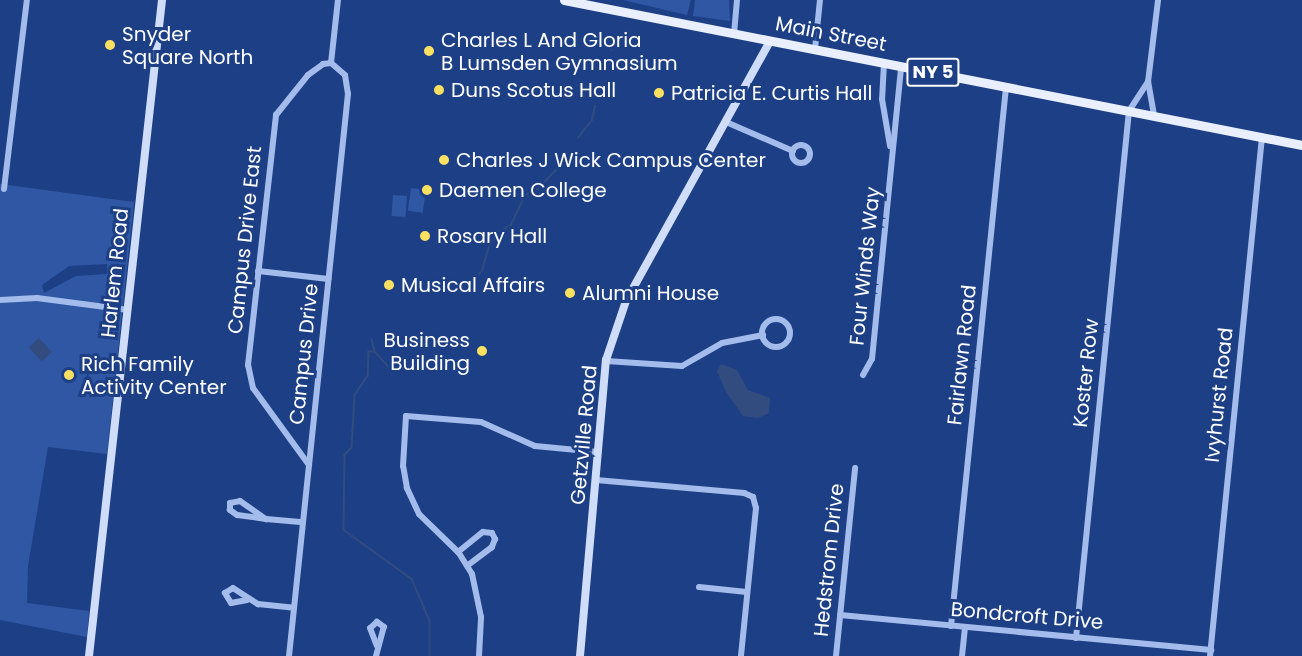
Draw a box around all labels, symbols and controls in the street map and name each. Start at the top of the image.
street label: Main Street [774,12,888,56]
place label: Snyder Square North [122,22,253,69]
place label: Charles L And Gloria B Lumsden Gymnasium [441,28,678,75]
marker: Snyder Square North [103,38,117,52]
marker: Charles L And Gloria B Lumsden Gymnasium [422,44,436,58]
road number: NY 5 [906,57,960,87]
place label: Duns Scotus Hall [451,78,616,102]
place label: Patricia E. Curtis Hall [671,81,872,105]
marker: Duns Scotus Hall [432,83,446,97]
marker: Patricia E. Curtis Hall [652,86,666,100]
street label: Campus Drive East [223,145,267,335]
place label: Charles J Wick Campus Center [456,148,766,172]
marker: Charles J Wick Campus Center [437,153,451,167]
place label: Daemen College [439,178,607,202]
marker: Daemen College [420,183,434,197]
street label: Four Winds Way [845,186,885,346]
street label: Harlem Road [96,207,134,339]
place label: Rosary Hall [437,224,547,248]
marker: Rosary Hall [418,229,432,243]
place label: Musical Affairs [401,273,545,297]
marker: Musical Affairs [382,278,396,292]
place label: Alumni House [582,281,719,305]
street label: Campus Drive [285,282,323,426]
street label: Fairlawn Road [943,284,981,426]
marker: Alumni House [563,286,577,300]
street label: Koster Row [1068,318,1104,428]
street label: Ivyhurst Road [1200,326,1238,464]
place label: Business Building [384,328,470,375]
marker: Business Building [475,344,489,358]
place label: Rich Family Activity Center [81,352,227,399]
street label: Getzville Road [566,364,602,506]
marker: Rich Family Activity Center [62,368,76,382]
street label: Hedstrom Drive [809,482,849,638]
street label: Bondcroft Drive [950,597,1104,635]

